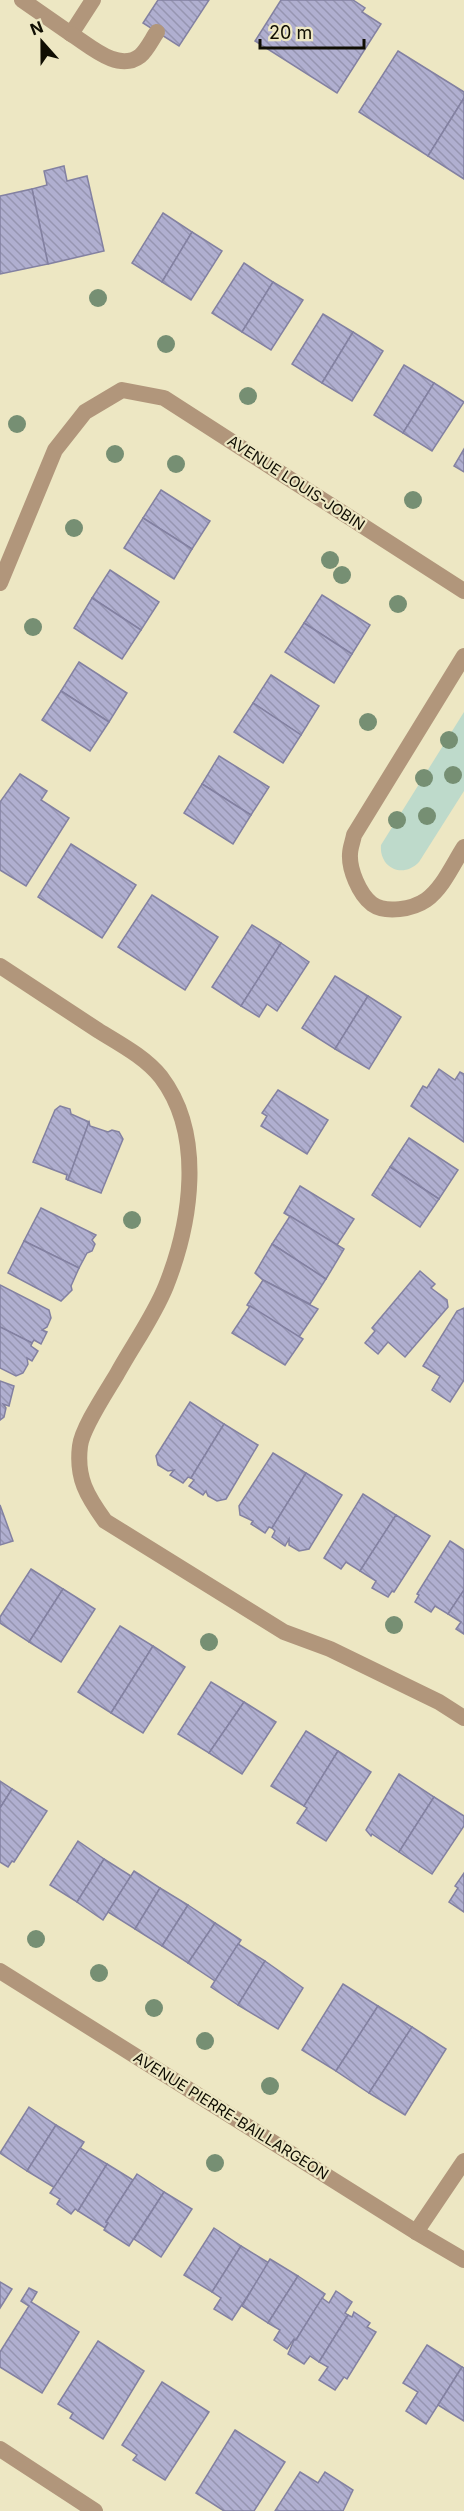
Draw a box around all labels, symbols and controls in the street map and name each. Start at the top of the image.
north arrow [12,12,72,72]
scale bar [260,12,364,50]
text: N [27,16,46,40]
text: 20 m [269,22,312,43]
street label: AVENUE LOUIS-JOBIN [224,431,369,534]
street label: AVENUE PIERRE-BAILLARGEON [130,2048,332,2184]

